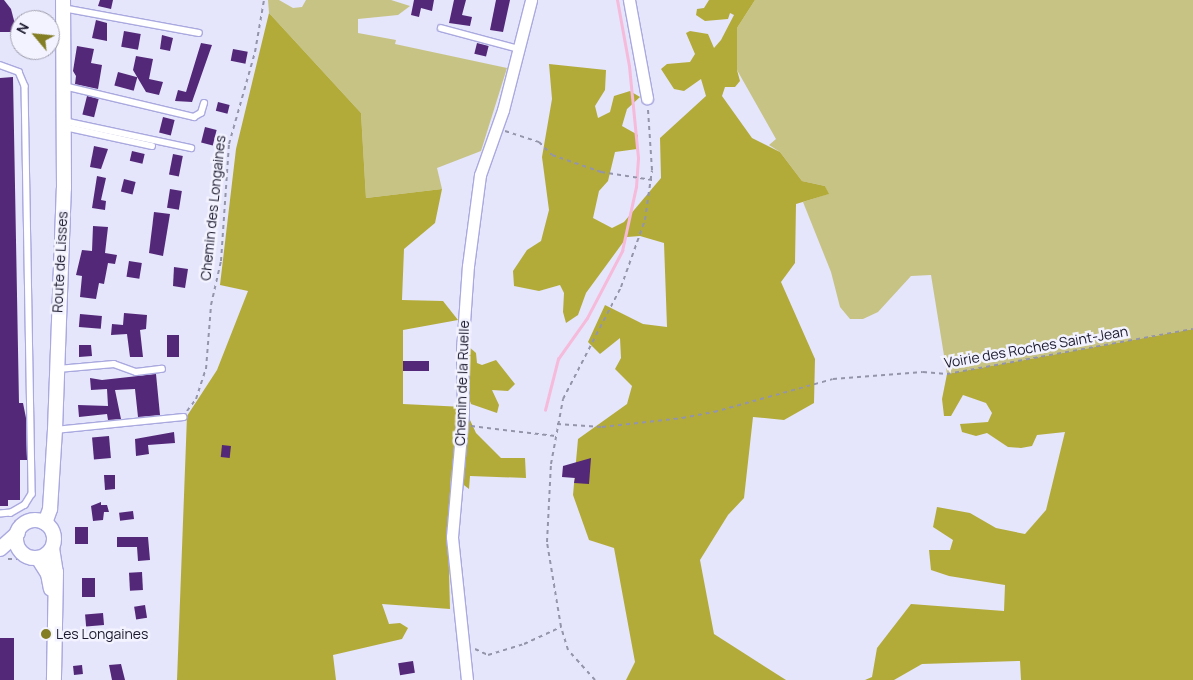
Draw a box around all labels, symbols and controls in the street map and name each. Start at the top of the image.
north arrow [10,10,60,60]
text: N [11,19,33,37]
street label: Chemin des Longaines [197,134,229,282]
street label: Route de Lisses [49,211,71,313]
street label: Chemin de la Ruelle [451,320,473,446]
street label: Voirie des Roches Saint-Jean [943,323,1129,371]
place label: Les Longaines [56,626,148,642]
marker: Les Longaines [40,628,52,640]

